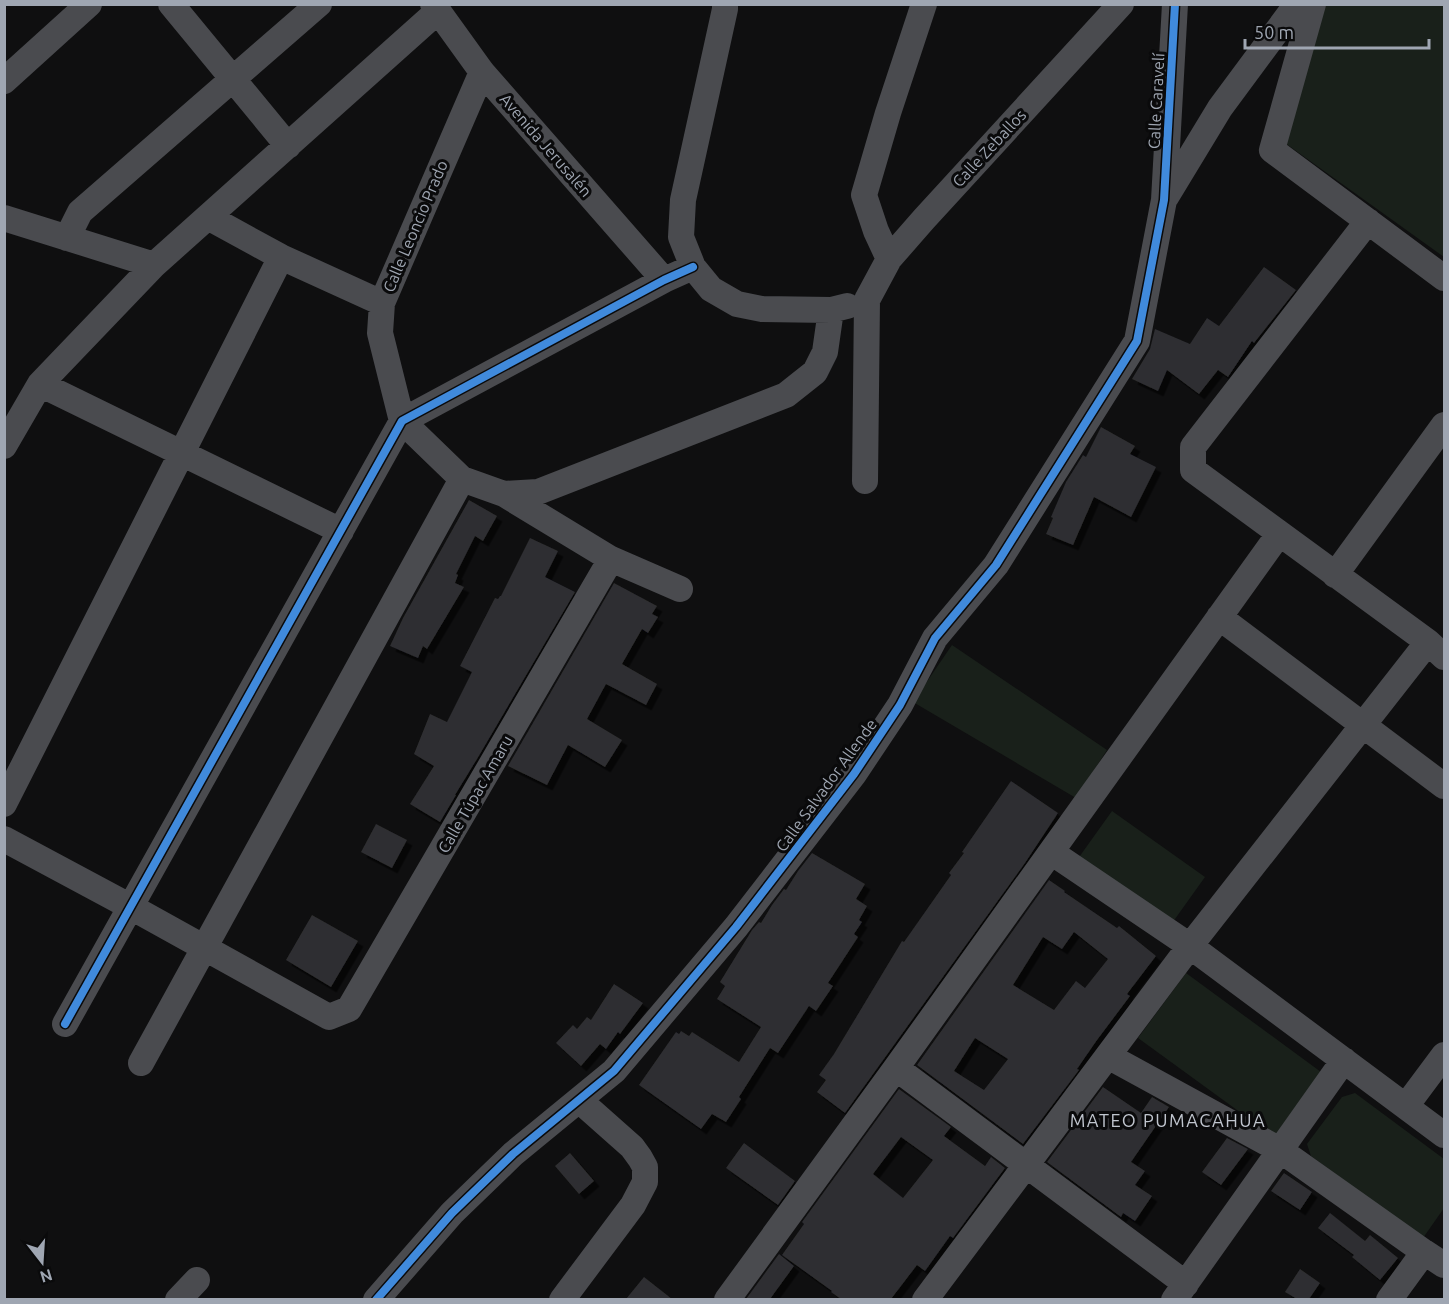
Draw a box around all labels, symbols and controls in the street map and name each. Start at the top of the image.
scale bar [1245,12,1430,50]
text: 50 m [1254,22,1294,42]
street label: Calle Caravelí [1145,52,1168,149]
street label: Avenida Jerusalén [496,90,596,200]
street label: Calle Zeballos [949,106,1029,190]
street label: Calle Leoncio Prado [379,157,451,295]
street label: Calle Salvador Allende [772,715,880,855]
street label: Calle Túpac Amaru [434,732,516,856]
district label: MATEO PUMACAHUA [1070,1110,1266,1130]
north arrow [12,1232,72,1292]
text: N [38,1266,55,1287]

